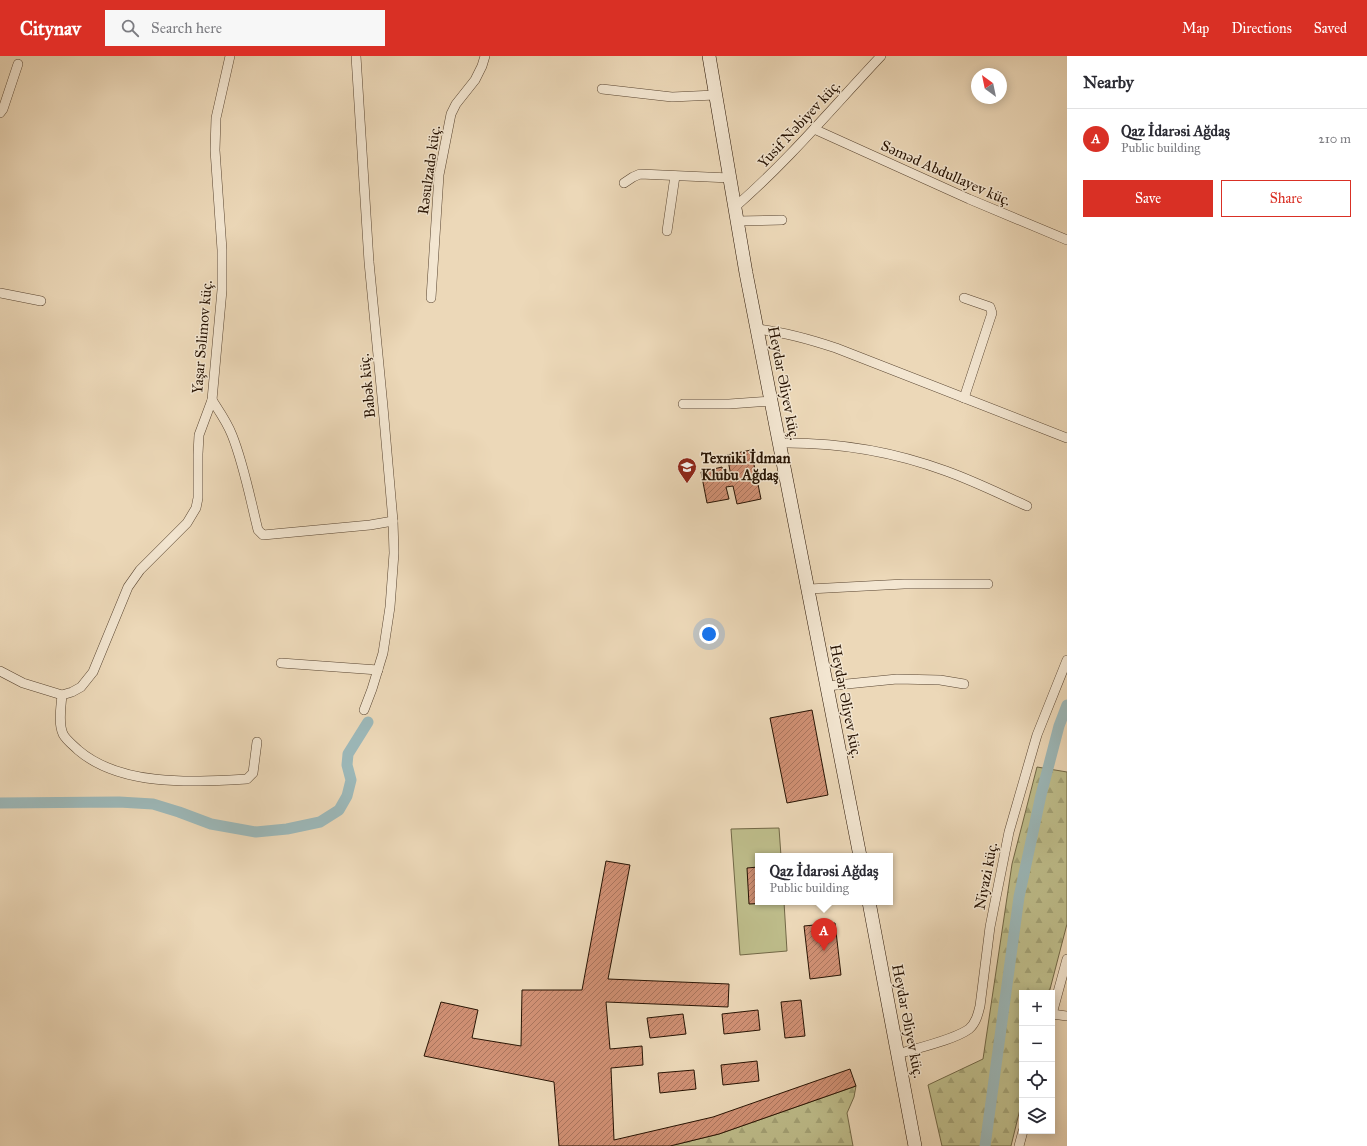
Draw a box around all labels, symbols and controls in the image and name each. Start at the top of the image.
search box [105,10,385,46]
text: Citynav [20,17,81,40]
icon: search [119,17,141,39]
text: Search here [151,19,222,37]
text: Map [1182,20,1209,37]
text: Directions [1231,20,1292,37]
text: Saved [1314,20,1347,37]
north arrow [971,68,1007,104]
text: Nearby [1083,72,1134,93]
street label: Yusif Nəbiyev küç. [754,77,844,171]
text: Qaz İdarəsi Ağdaş [1121,122,1230,140]
street label: Rəsulzadə küç. [414,124,444,216]
text: A [1092,131,1100,147]
text: 210 m [1318,131,1351,147]
street label: Səməd Abdullayev küç. [878,136,1014,210]
text: Public building [1121,140,1200,156]
button: Save [1083,180,1213,217]
button: Share [1221,180,1351,217]
street label: Yaşar Səlimov küç. [188,279,216,395]
street label: Heydər Əliyev küç. [764,325,804,441]
street label: Babək küç. [355,353,379,419]
place label: Texniki İdman Klubu Ağdaş [700,448,791,485]
school or university icon: Texniki İdman Klubu Ağdaş [676,456,698,484]
your location [699,624,719,644]
street label: Heydər Əliyev küç. [826,643,866,759]
street label: Niyazi küç. [971,841,1001,911]
popup [755,853,893,905]
text: Qaz İdarəsi Ağdaş [770,862,878,880]
text: Public building [770,880,849,896]
pin: A [811,918,837,951]
street label: Heydər Əliyev küç. [888,963,928,1079]
map controls [1019,990,1055,1134]
button: + [1019,990,1055,1026]
button: − [1019,1026,1055,1062]
button: locate [1019,1062,1055,1098]
button: layers [1019,1098,1055,1134]

